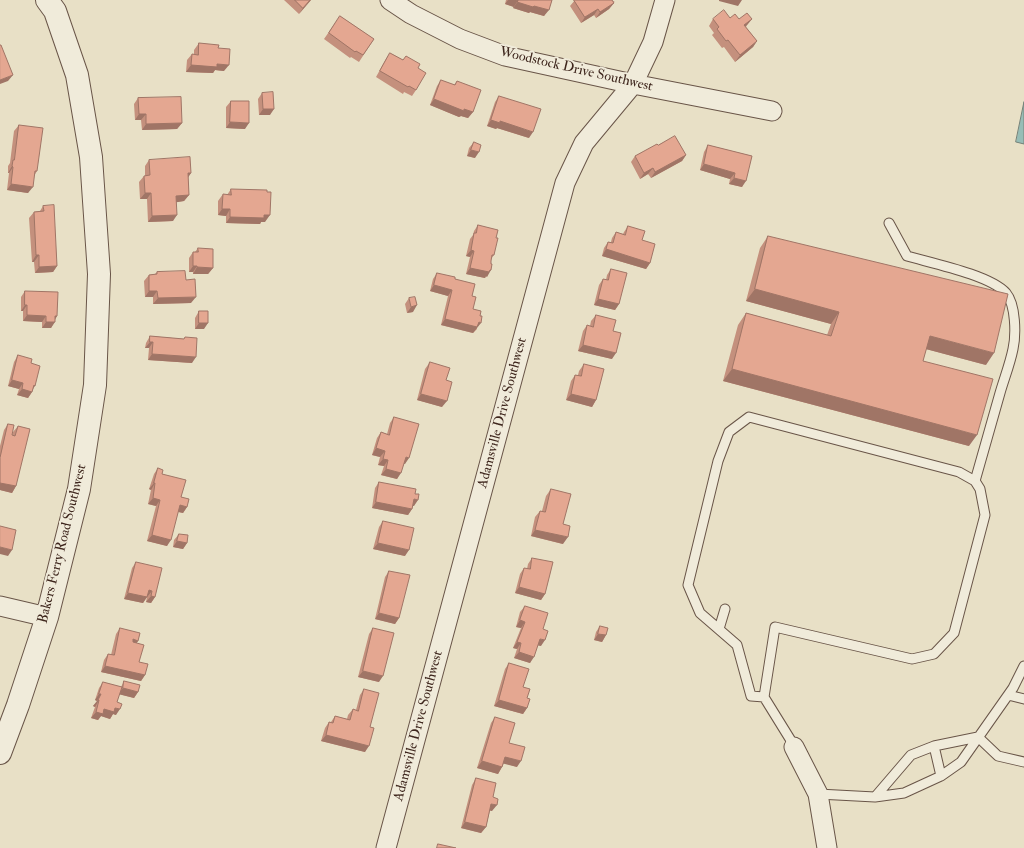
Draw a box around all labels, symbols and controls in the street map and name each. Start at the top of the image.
street label: Woodstock Drive Southwest [498,44,654,96]
street label: Adamsville Drive Southwest [475,336,531,490]
street label: Bakers Ferry Road Southwest [35,463,91,625]
street label: Adamsville Drive Southwest [391,649,447,803]

